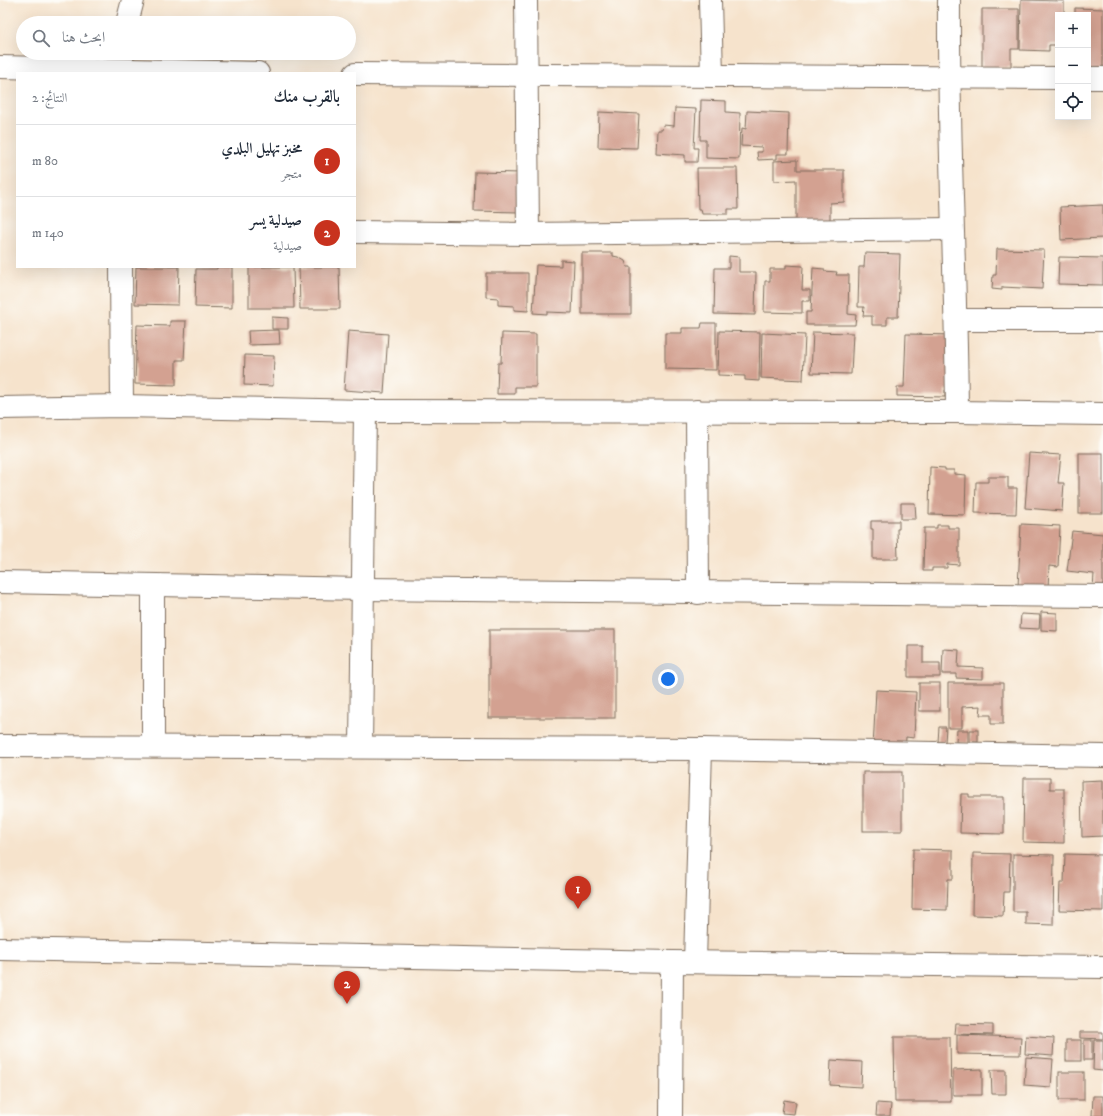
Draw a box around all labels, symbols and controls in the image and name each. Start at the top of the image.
map controls [1055,12,1091,120]
button: + [1055,12,1091,48]
search box [16,16,356,60]
icon: search [30,27,52,49]
text: ابحث هنا [62,28,105,47]
button: − [1055,48,1091,84]
button: locate [1055,84,1091,120]
text: بالقرب منك [274,86,340,108]
text: النتائج: 2 [32,90,67,106]
text: مخبز تهليل البلدي [222,139,302,158]
text: 80 m [32,153,58,169]
text: 1 [325,153,329,169]
text: متجر [281,166,302,182]
text: صيدلية يسر [250,211,302,230]
text: 140 m [32,225,64,241]
text: 2 [324,225,330,241]
text: صيدلية [273,238,302,254]
your location [658,669,678,689]
pin: 1 [565,876,591,909]
pin: 2 [334,971,360,1004]

